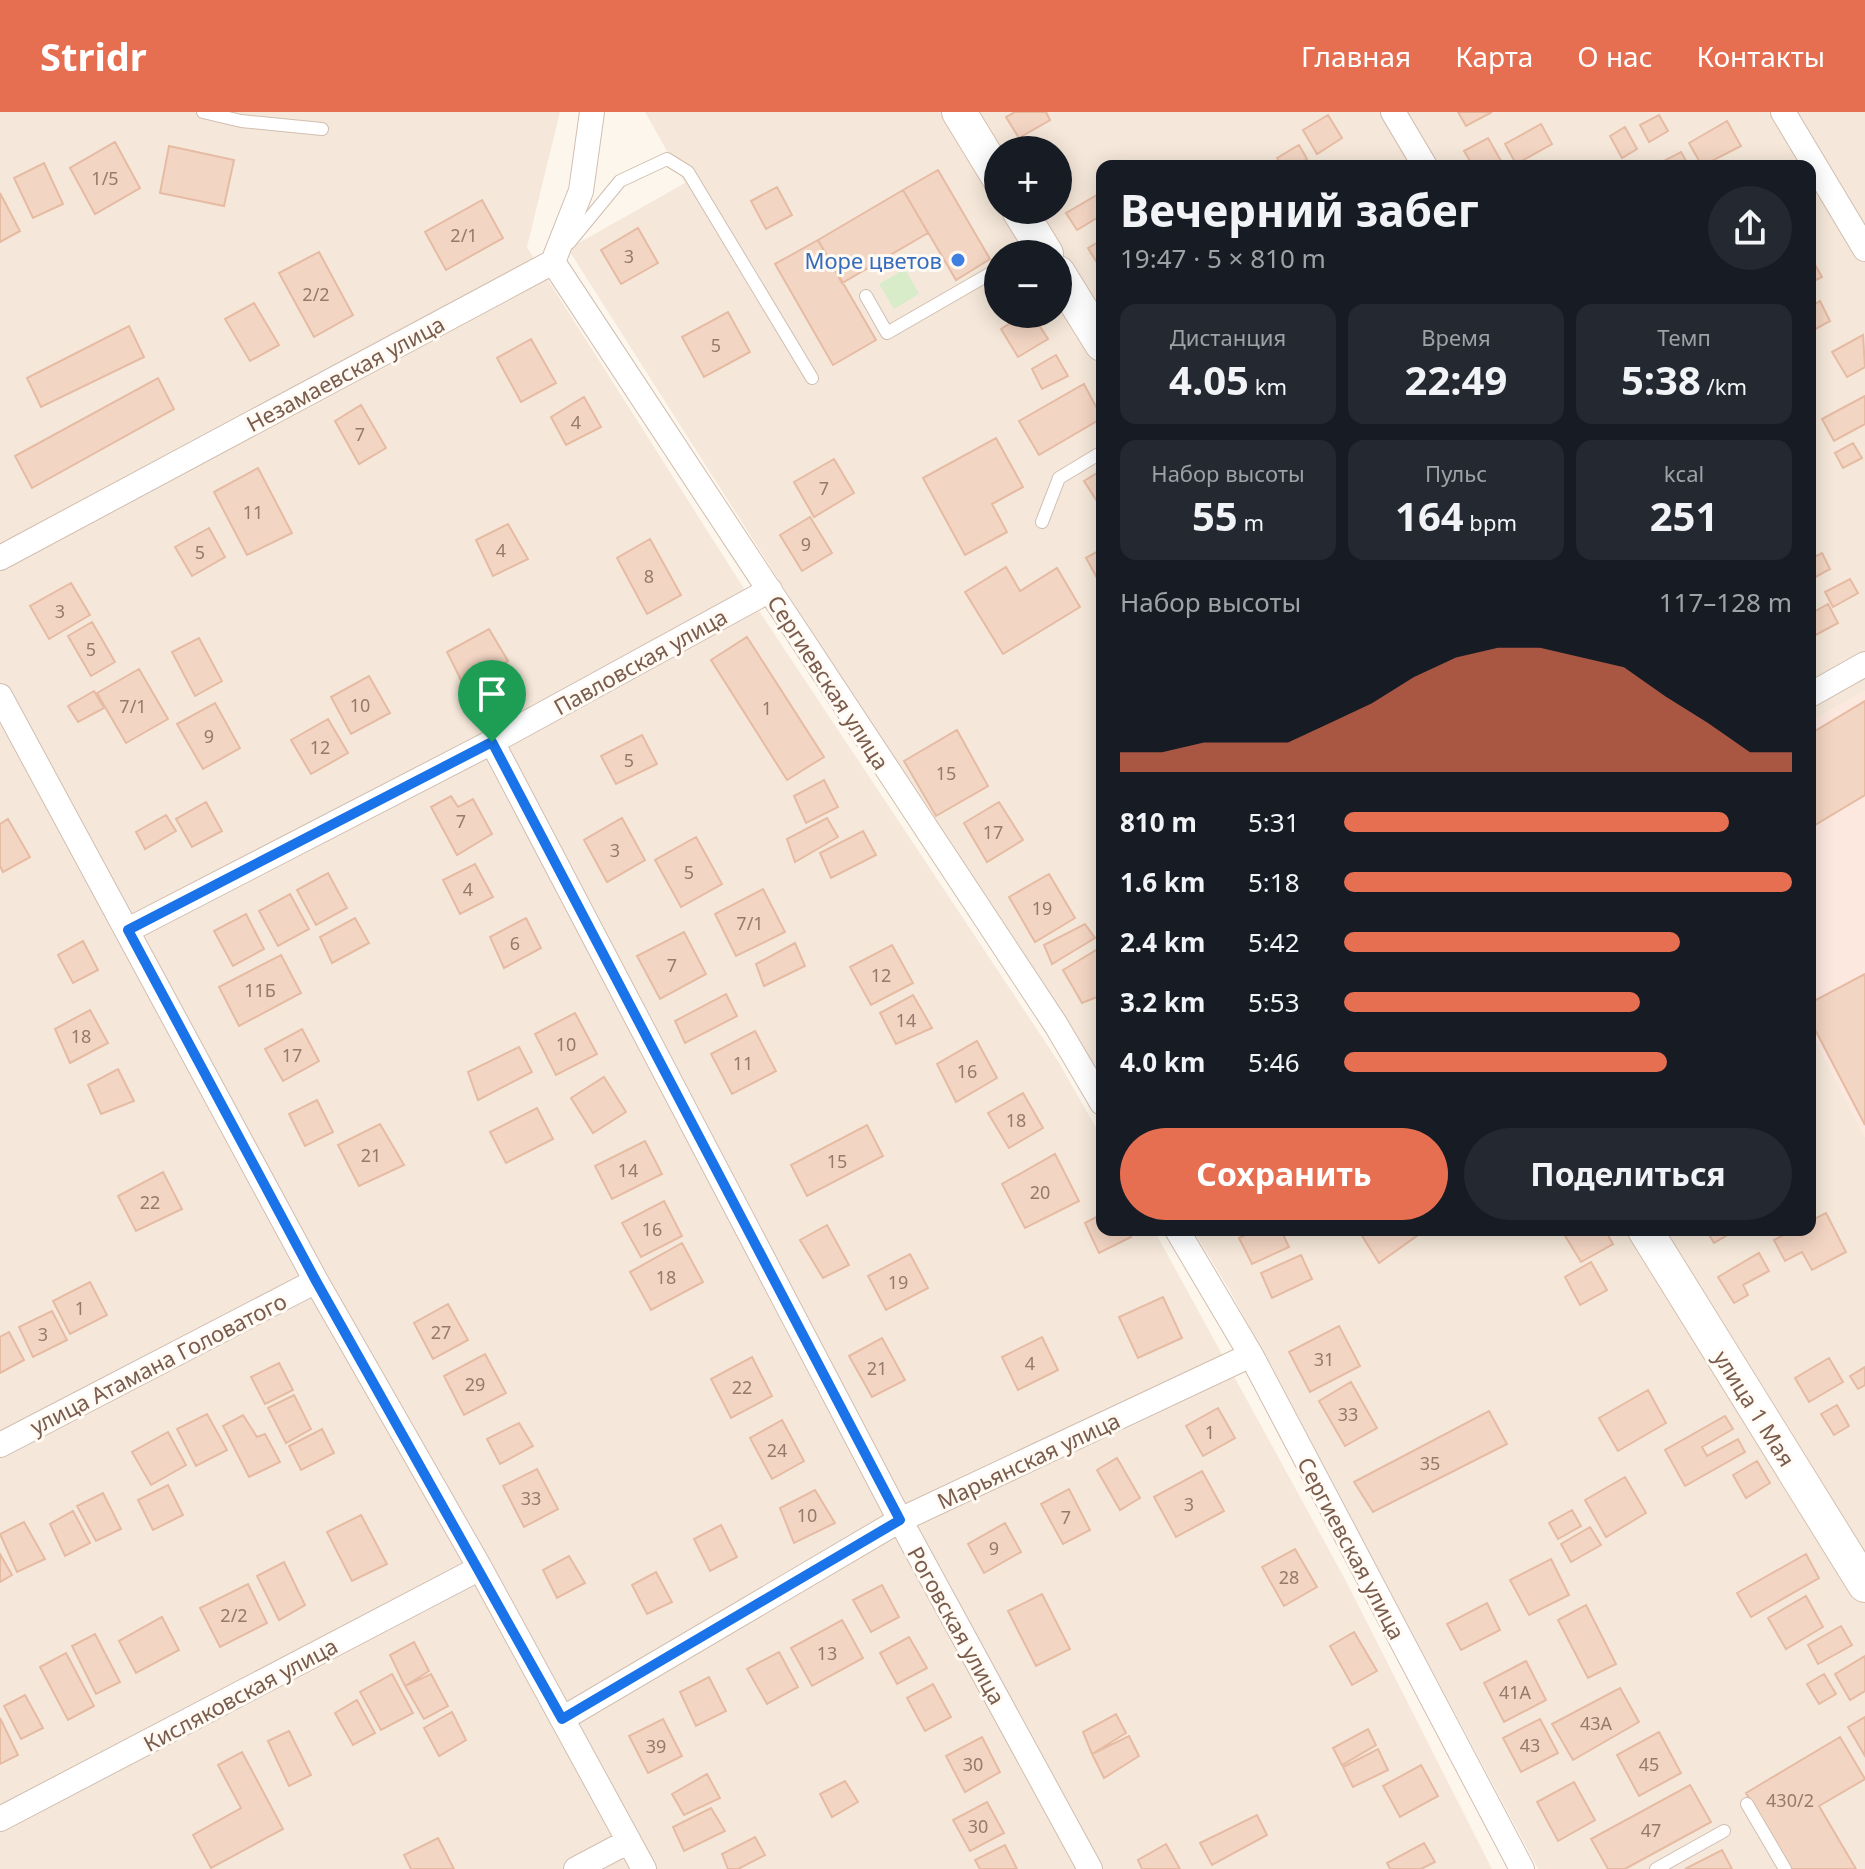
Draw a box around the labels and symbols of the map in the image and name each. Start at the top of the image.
house number: 1/5 [91,166,119,190]
house number: 2/1 [450,223,478,247]
house number: 3 [624,244,634,268]
place label: Море цветов [804,245,942,275]
marker: Море цветов [949,251,967,269]
house number: 2/2 [302,282,330,306]
street label: Незамаевская улица [241,308,449,438]
house number: 5 [711,333,721,357]
house number: 4 [571,410,581,434]
house number: 7 [355,422,365,446]
house number: 7 [819,476,829,500]
house number: 11 [243,500,263,524]
house number: 9 [801,532,811,556]
house number: 4 [496,538,506,562]
house number: 5 [195,540,205,564]
house number: 8 [644,564,654,588]
street label: Сергиевская улица [761,589,897,775]
house number: 3 [55,599,65,623]
street label: Павловская улица [548,601,732,721]
house number: 5 [86,637,96,661]
pin [458,660,526,742]
house number: 10 [350,693,370,717]
house number: 7/1 [119,694,147,718]
house number: 1 [762,696,772,720]
house number: 9 [204,724,214,748]
house number: 12 [310,735,330,759]
house number: 5 [624,748,634,772]
house number: 15 [936,761,956,785]
house number: 7 [456,809,466,833]
house number: 17 [983,820,1003,844]
house number: 3 [610,838,620,862]
house number: 5 [684,860,694,884]
house number: 4 [463,877,473,901]
house number: 19 [1032,896,1052,920]
house number: 7/1 [736,911,764,935]
house number: 6 [510,931,520,955]
house number: 7 [667,953,677,977]
house number: 12 [871,963,891,987]
house number: 11Б [244,978,276,1002]
house number: 14 [896,1008,916,1032]
house number: 18 [71,1024,91,1048]
house number: 10 [556,1032,576,1056]
house number: 17 [282,1043,302,1067]
house number: 11 [733,1051,753,1075]
house number: 16 [957,1059,977,1083]
house number: 18 [1006,1108,1026,1132]
house number: 21 [361,1143,381,1167]
house number: 15 [827,1149,847,1173]
house number: 14 [618,1158,638,1182]
house number: 20 [1030,1180,1050,1204]
house number: 22 [140,1190,160,1214]
house number: 16 [642,1217,662,1241]
house number: 18 [656,1265,676,1289]
house number: 19 [888,1270,908,1294]
street label: улица Атамана Головатого [25,1285,291,1441]
house number: 1 [75,1296,85,1320]
house number: 27 [431,1320,451,1344]
house number: 3 [38,1322,48,1346]
street label: улица 1 Мая [1707,1344,1803,1472]
house number: 31 [1314,1347,1334,1371]
house number: 4 [1025,1351,1035,1375]
house number: 21 [867,1356,887,1380]
house number: 29 [465,1372,485,1396]
house number: 22 [732,1375,752,1399]
house number: 33 [1338,1402,1358,1426]
street label: Марьянская улица [932,1404,1124,1516]
house number: 1 [1205,1420,1215,1444]
house number: 24 [767,1438,787,1462]
house number: 35 [1420,1451,1440,1475]
street label: Сергиевская улица [1291,1452,1413,1644]
house number: 33 [521,1486,541,1510]
house number: 3 [1184,1492,1194,1516]
house number: 10 [797,1503,817,1527]
house number: 7 [1061,1505,1071,1529]
house number: 9 [989,1536,999,1560]
street label: Роговская улица [901,1541,1013,1709]
house number: 28 [1279,1565,1299,1589]
house number: 2/2 [220,1603,248,1627]
street label: Кисляковская улица [138,1630,342,1758]
house number: 13 [817,1641,837,1665]
house number: 41А [1499,1680,1532,1704]
house number: 43А [1580,1711,1613,1735]
house number: 43 [1520,1733,1540,1757]
house number: 39 [646,1734,666,1758]
house number: 30 [963,1752,983,1776]
house number: 45 [1639,1752,1659,1776]
house number: 430/2 [1766,1788,1814,1812]
house number: 30 [968,1814,988,1838]
house number: 47 [1641,1818,1661,1842]

